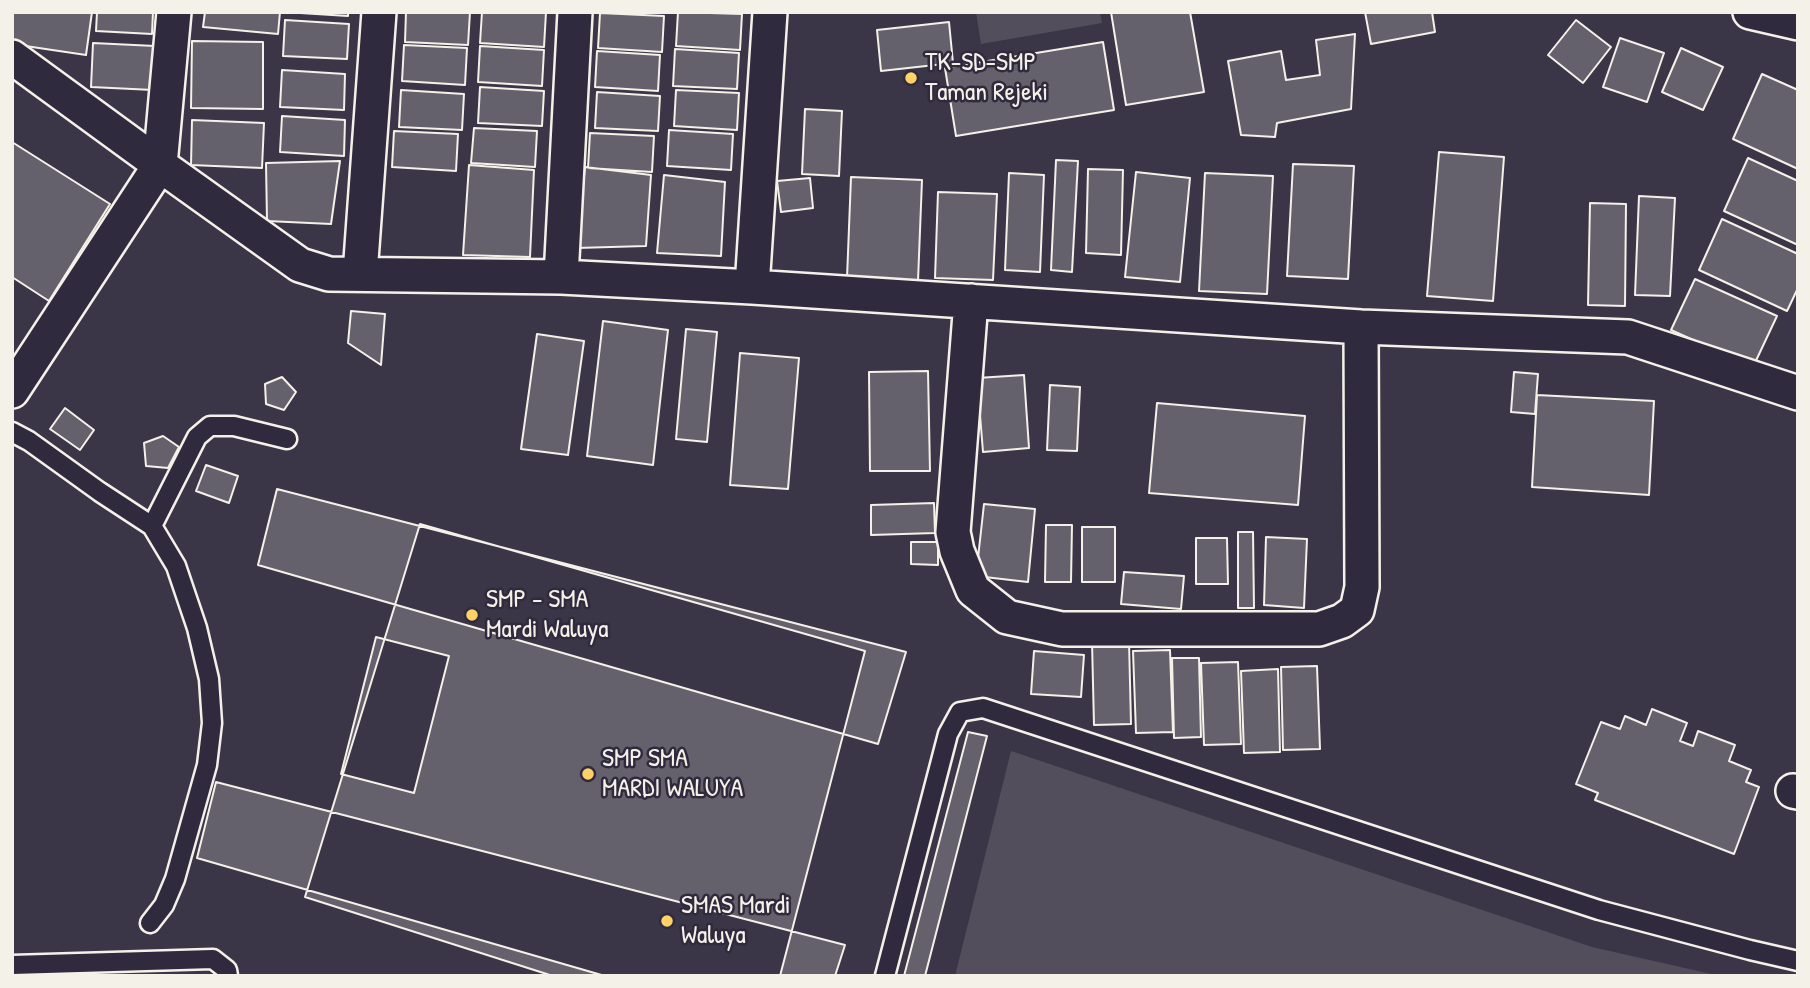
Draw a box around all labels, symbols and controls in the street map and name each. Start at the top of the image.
place label: TK-SD-SMP Taman Rejeki [925,47,1048,108]
marker: TK-SD-SMP Taman Rejeki [903,70,919,86]
place label: SMP - SMA Mardi Waluya [486,584,608,646]
marker: SMP - SMA Mardi Waluya [464,607,480,623]
place label: SMP SMA MARDI WALUYA [602,743,743,804]
marker: SMP SMA MARDI WALUYA [580,766,596,782]
place label: SMAS Mardi Waluya [681,890,791,951]
marker: SMAS Mardi Waluya [659,913,675,929]

